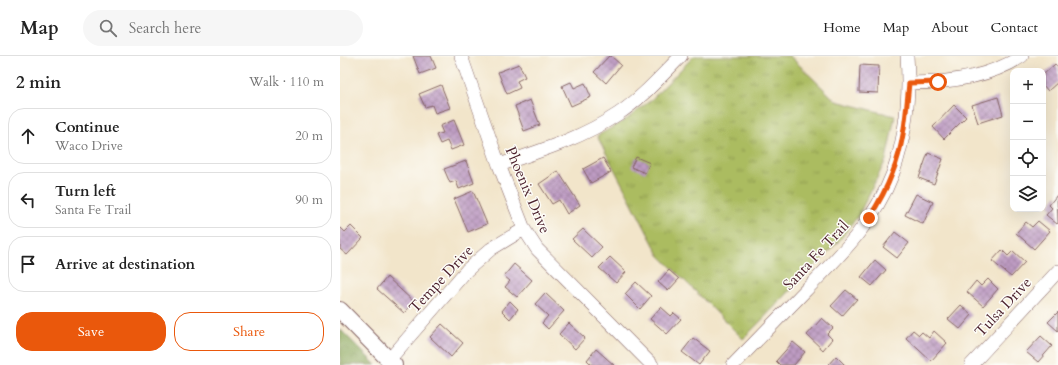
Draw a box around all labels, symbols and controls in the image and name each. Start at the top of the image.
search box [83,10,363,46]
text: Map [20,15,59,41]
icon: search [97,17,119,39]
text: Search here [129,18,201,38]
text: Home [823,18,861,37]
text: Map [883,18,909,37]
text: About [931,18,968,37]
text: Contact [990,18,1038,37]
map controls [1010,68,1046,212]
button: + [1010,68,1046,104]
text: 2 min [16,71,61,94]
text: Walk · 110 m [249,73,324,91]
route start [929,73,947,91]
button: − [1010,104,1046,140]
text: Continue [55,117,120,137]
icon: ahead [17,125,39,147]
text: 20 m [295,127,323,145]
text: Waco Drive [55,137,123,155]
button: locate [1010,140,1046,176]
street label: Phoenix Drive [501,144,555,237]
button: layers [1010,176,1046,212]
text: Turn left [55,181,116,201]
icon: left [17,189,39,211]
text: 90 m [295,191,323,209]
text: Santa Fe Trail [55,201,131,219]
route end [860,209,878,227]
street label: Santa Fe Trail [779,216,853,294]
street label: Tempe Drive [404,241,478,317]
icon: arrive [17,253,39,275]
text: Arrive at destination [55,254,195,274]
street label: Tulsa Drive [970,273,1036,341]
button: Save [16,312,166,351]
button: Share [174,312,324,351]

